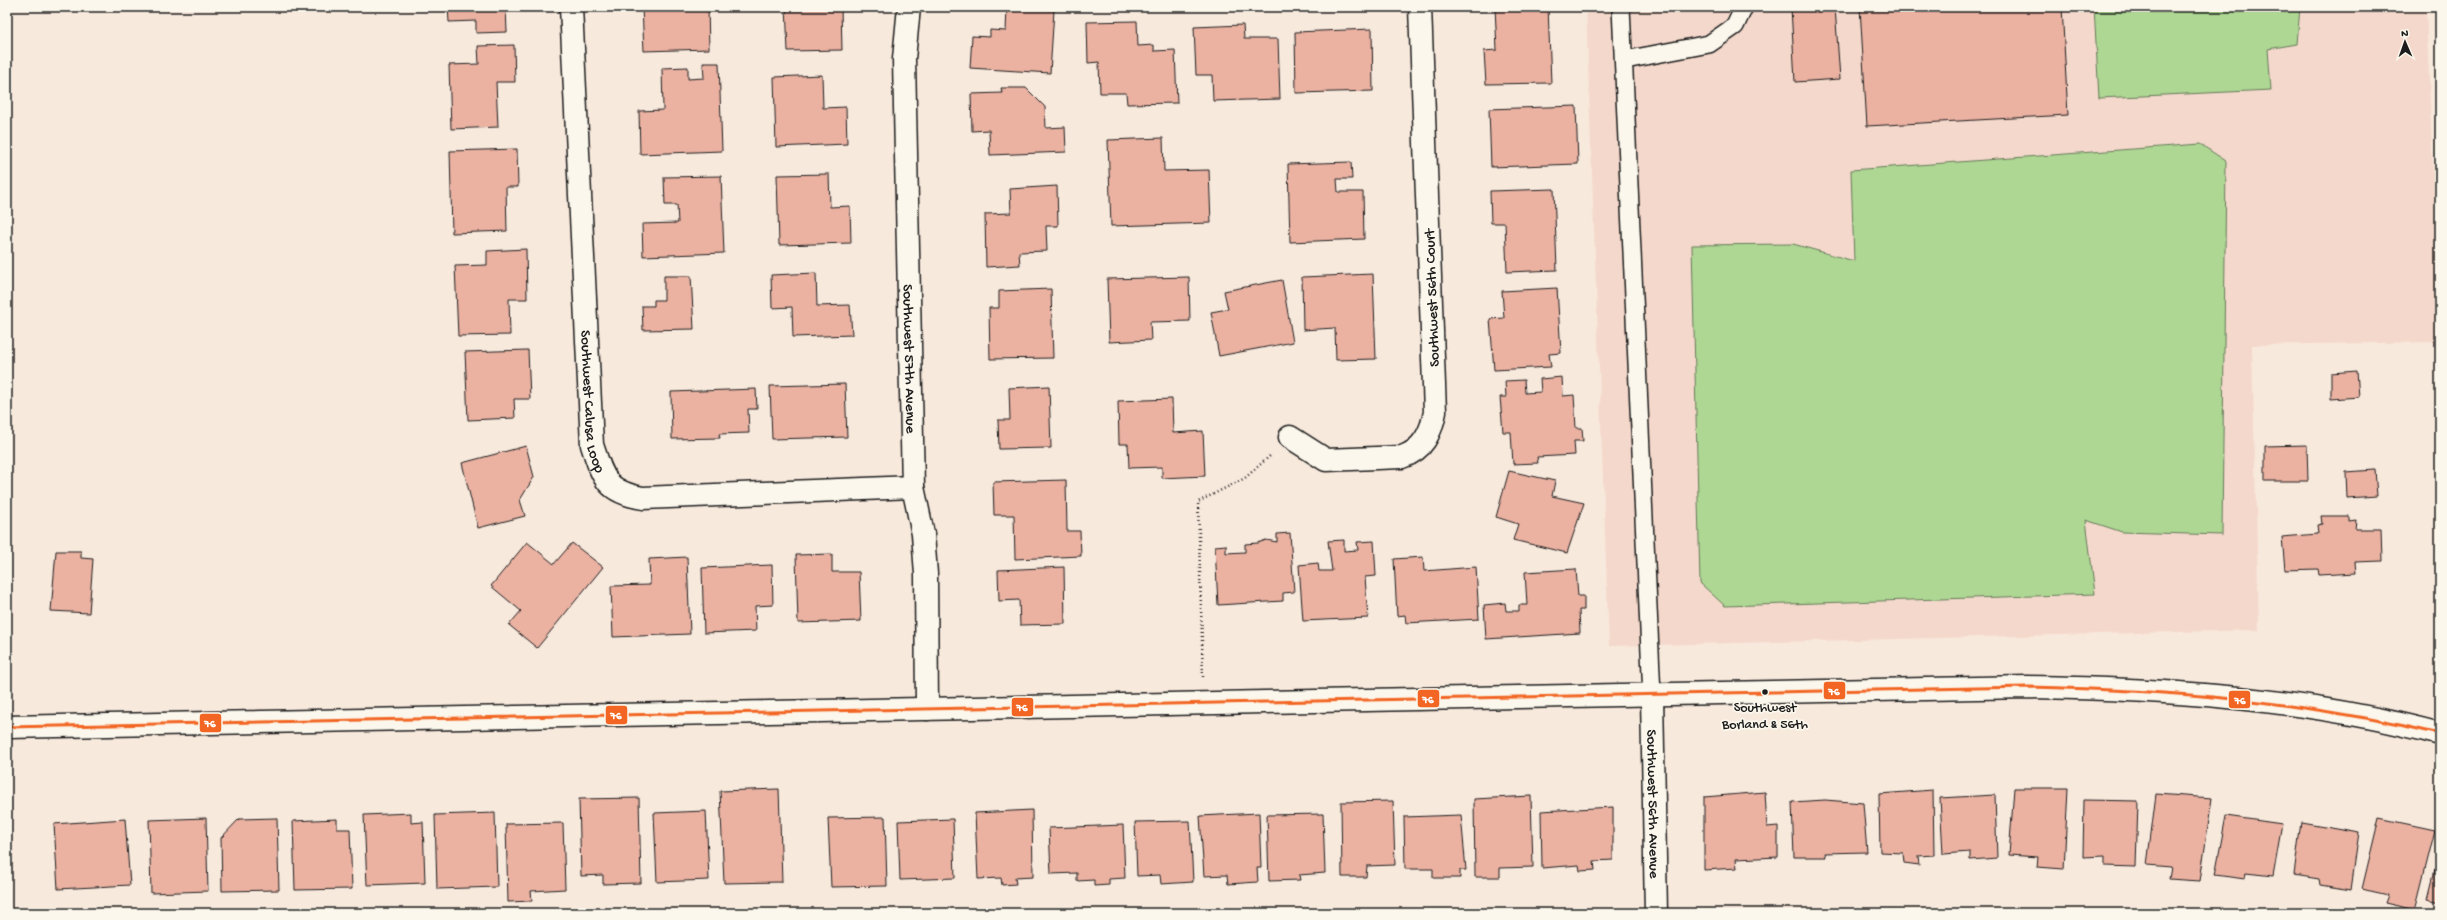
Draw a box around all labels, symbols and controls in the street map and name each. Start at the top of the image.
north arrow [2385,22,2425,62]
text: N [2401,28,2409,40]
street label: Southwest 56th Court [1422,227,1444,367]
street label: Southwest 57th Avenue [898,284,919,434]
street label: Southwest Calusa Loop [575,330,608,476]
line badge: 76 [1823,681,1846,700]
marker: Southwest Borland & 56th [1760,687,1770,697]
text: 76 [1827,687,1840,699]
line badge: 76 [1417,689,1440,708]
line badge: 76 [2228,690,2251,709]
text: 76 [1421,695,1434,707]
text: 76 [2233,696,2246,708]
line badge: 76 [1011,697,1034,717]
place label: Southwest Borland & 56th [1721,700,1808,734]
text: 76 [1015,703,1028,715]
line badge: 76 [605,705,628,725]
text: 76 [609,711,622,723]
line badge: 76 [199,713,222,733]
text: 76 [203,719,216,731]
street label: Southwest 56th Avenue [1642,729,1662,879]

